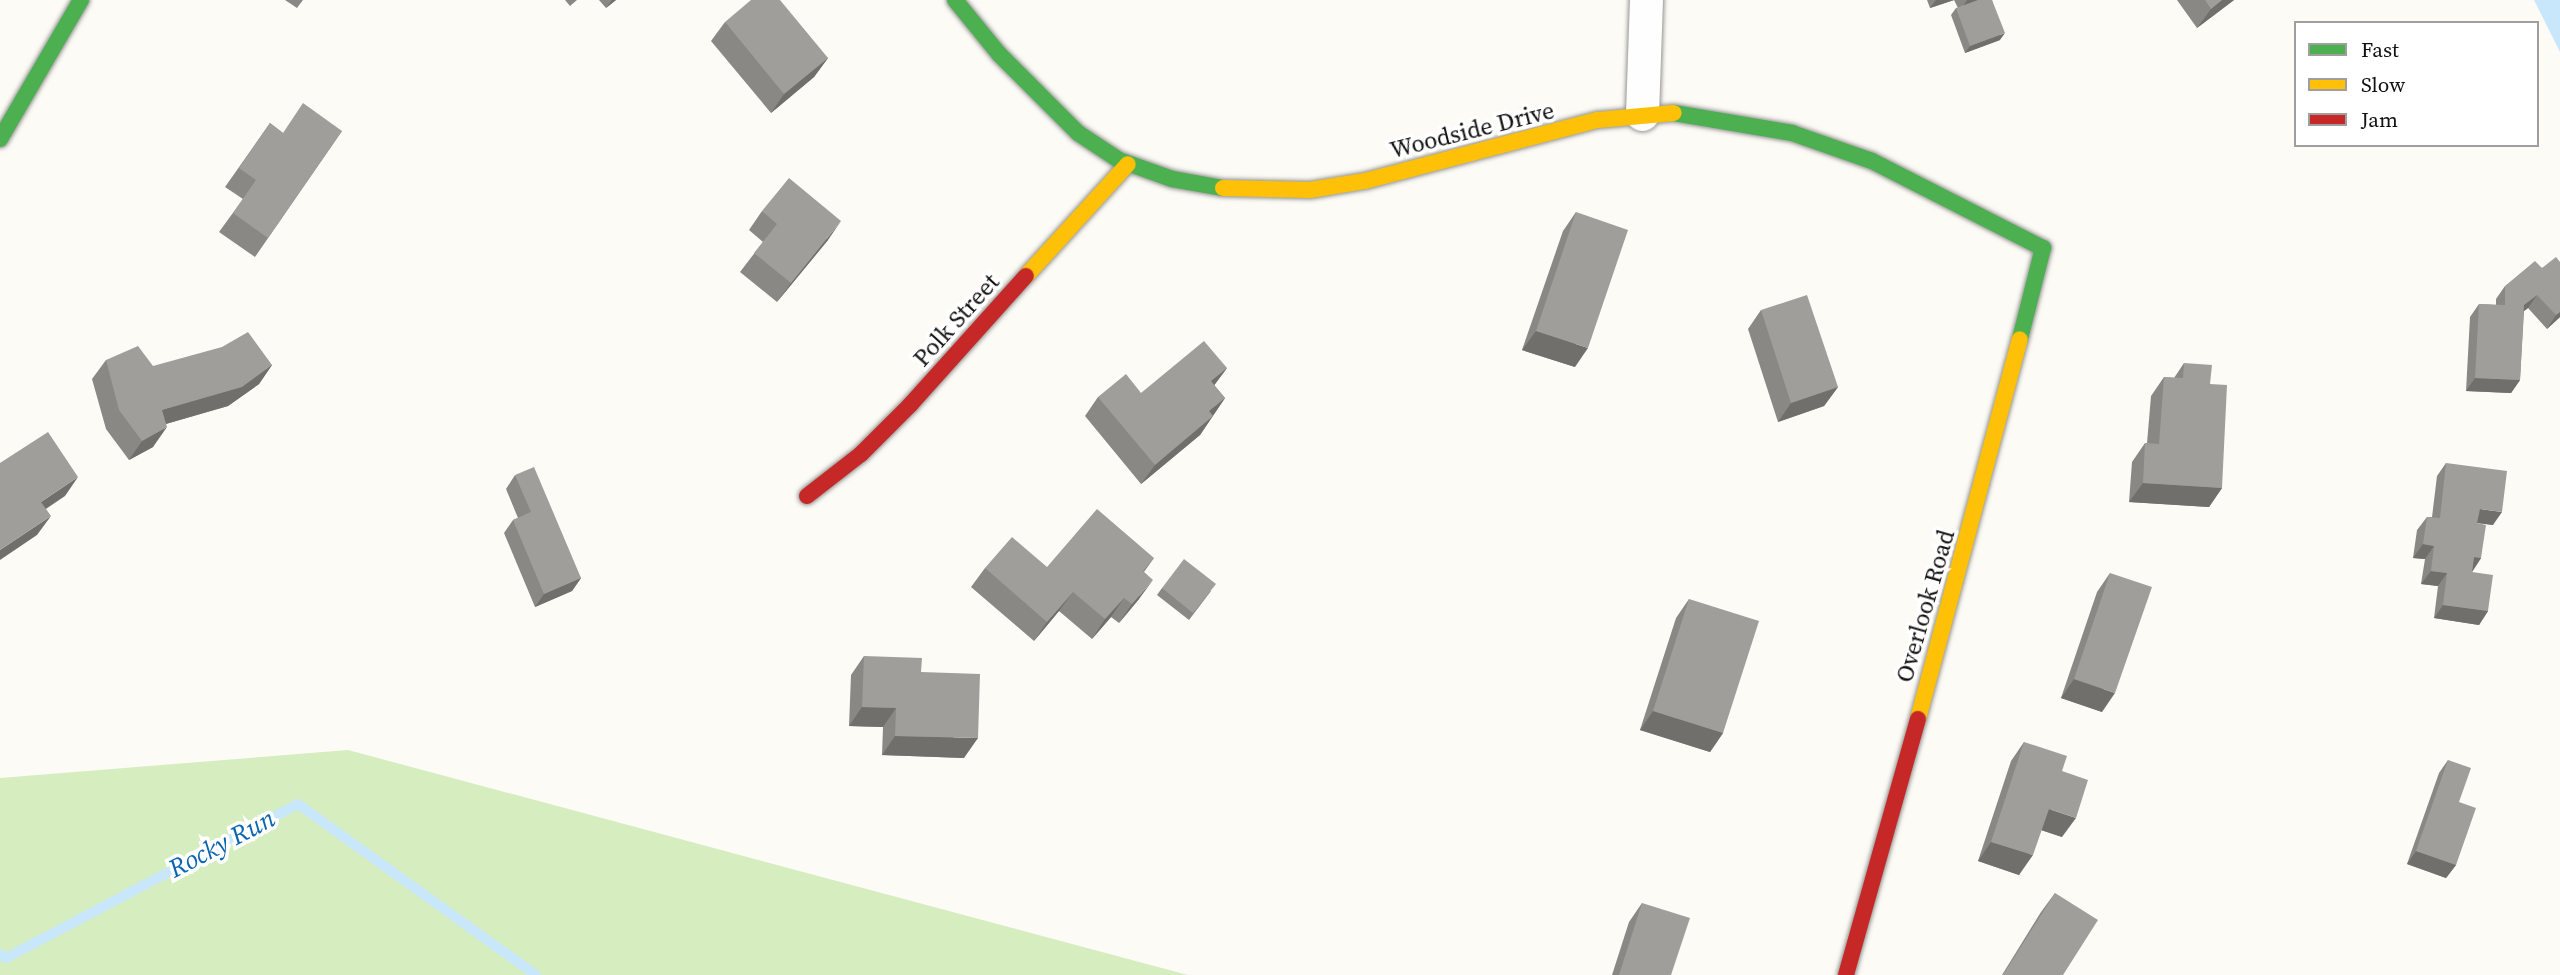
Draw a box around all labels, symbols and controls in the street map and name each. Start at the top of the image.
legend [2294,21,2539,147]
text: Fast [2361,35,2399,64]
text: Slow [2361,70,2405,99]
street label: Woodside Drive [1387,96,1557,164]
text: Jam [2361,105,2398,134]
street label: Polk Street [907,268,1005,372]
street label: Overlook Road [1890,527,1960,685]
water label: Rocky Run [163,803,281,885]

